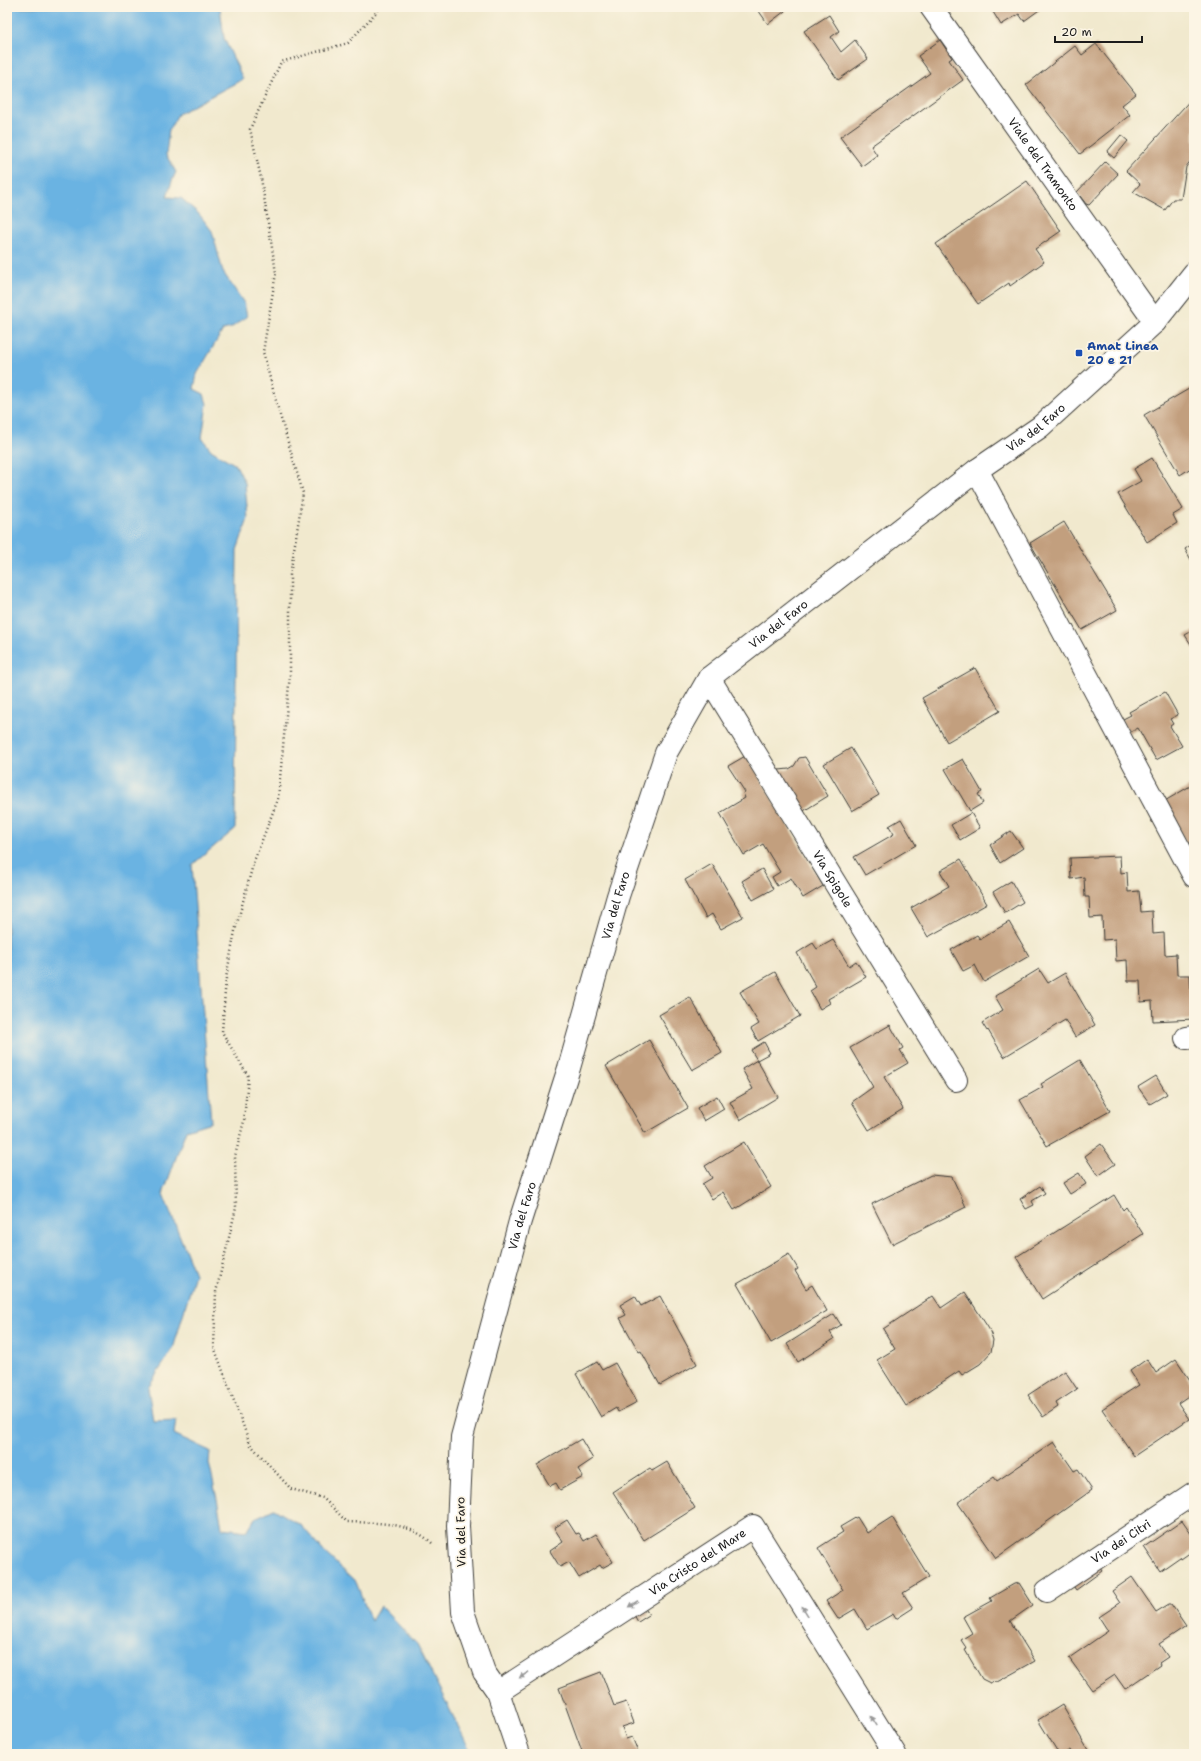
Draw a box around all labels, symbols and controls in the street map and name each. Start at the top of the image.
scale bar [1055,18,1142,44]
text: 20 m [1061,24,1092,40]
street label: Viale del Tramonto [1004,115,1081,214]
place label: Amat Linea 20 e 21 [1087,338,1159,368]
marker: Amat Linea 20 e 21 [1074,348,1084,358]
street label: Via del Faro [1003,400,1069,456]
street label: Via del Faro [746,596,811,652]
street label: Via Spigole [809,848,856,911]
street label: Via del Faro [598,869,634,942]
street label: Via del Faro [505,1180,540,1252]
street label: Via del Faro [452,1497,470,1567]
street label: Via dei Citri [1088,1516,1154,1567]
street label: Via Cristo del Mare [646,1525,749,1600]
one-way arrow [628,1600,638,1608]
one-way arrow [802,1605,809,1616]
one-way arrow [519,1671,530,1678]
one-way arrow [870,1716,878,1726]

